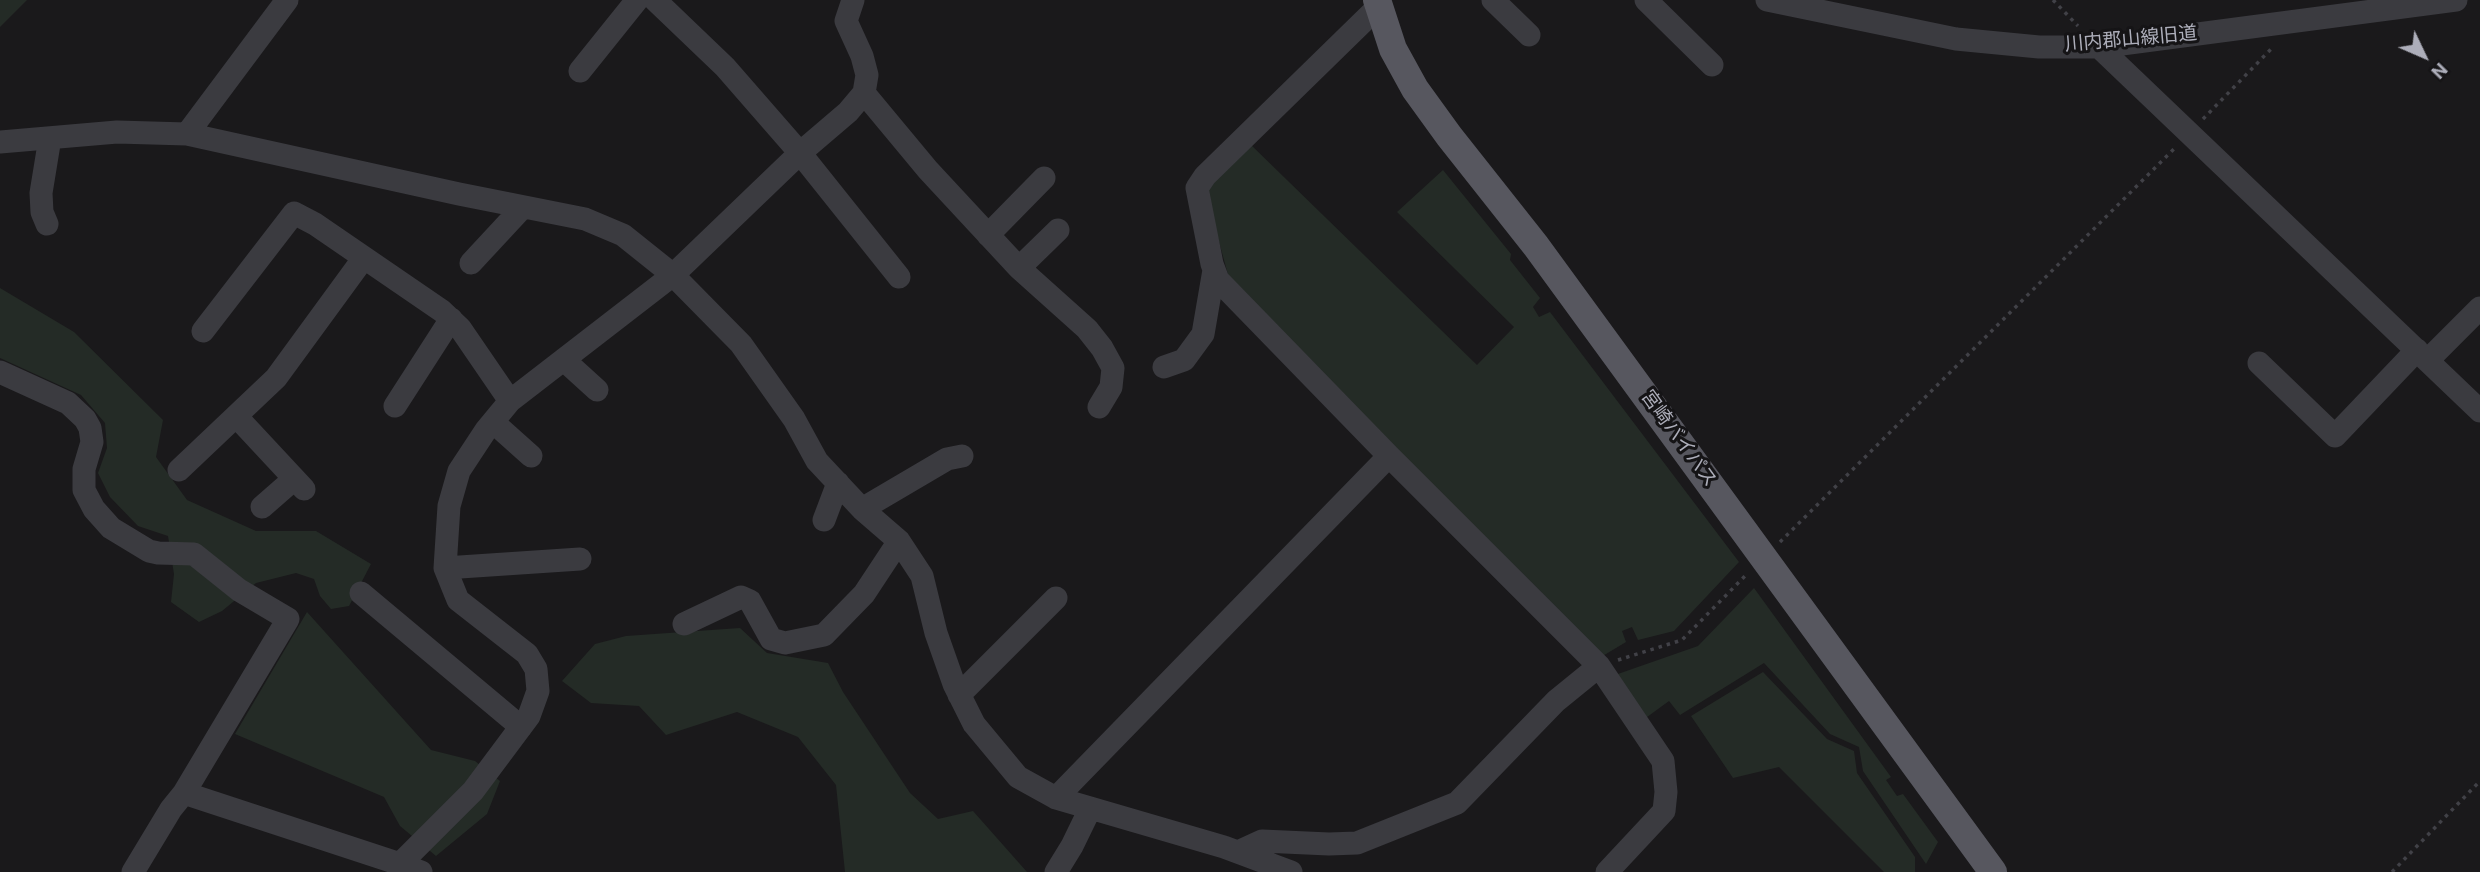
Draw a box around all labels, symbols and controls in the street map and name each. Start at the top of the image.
north arrow [2389,21,2459,91]
street label: 川内郡山線旧道 [2064,23,2198,57]
text: N [2427,58,2452,84]
street label: 宮崎バイパス [1635,386,1721,492]

